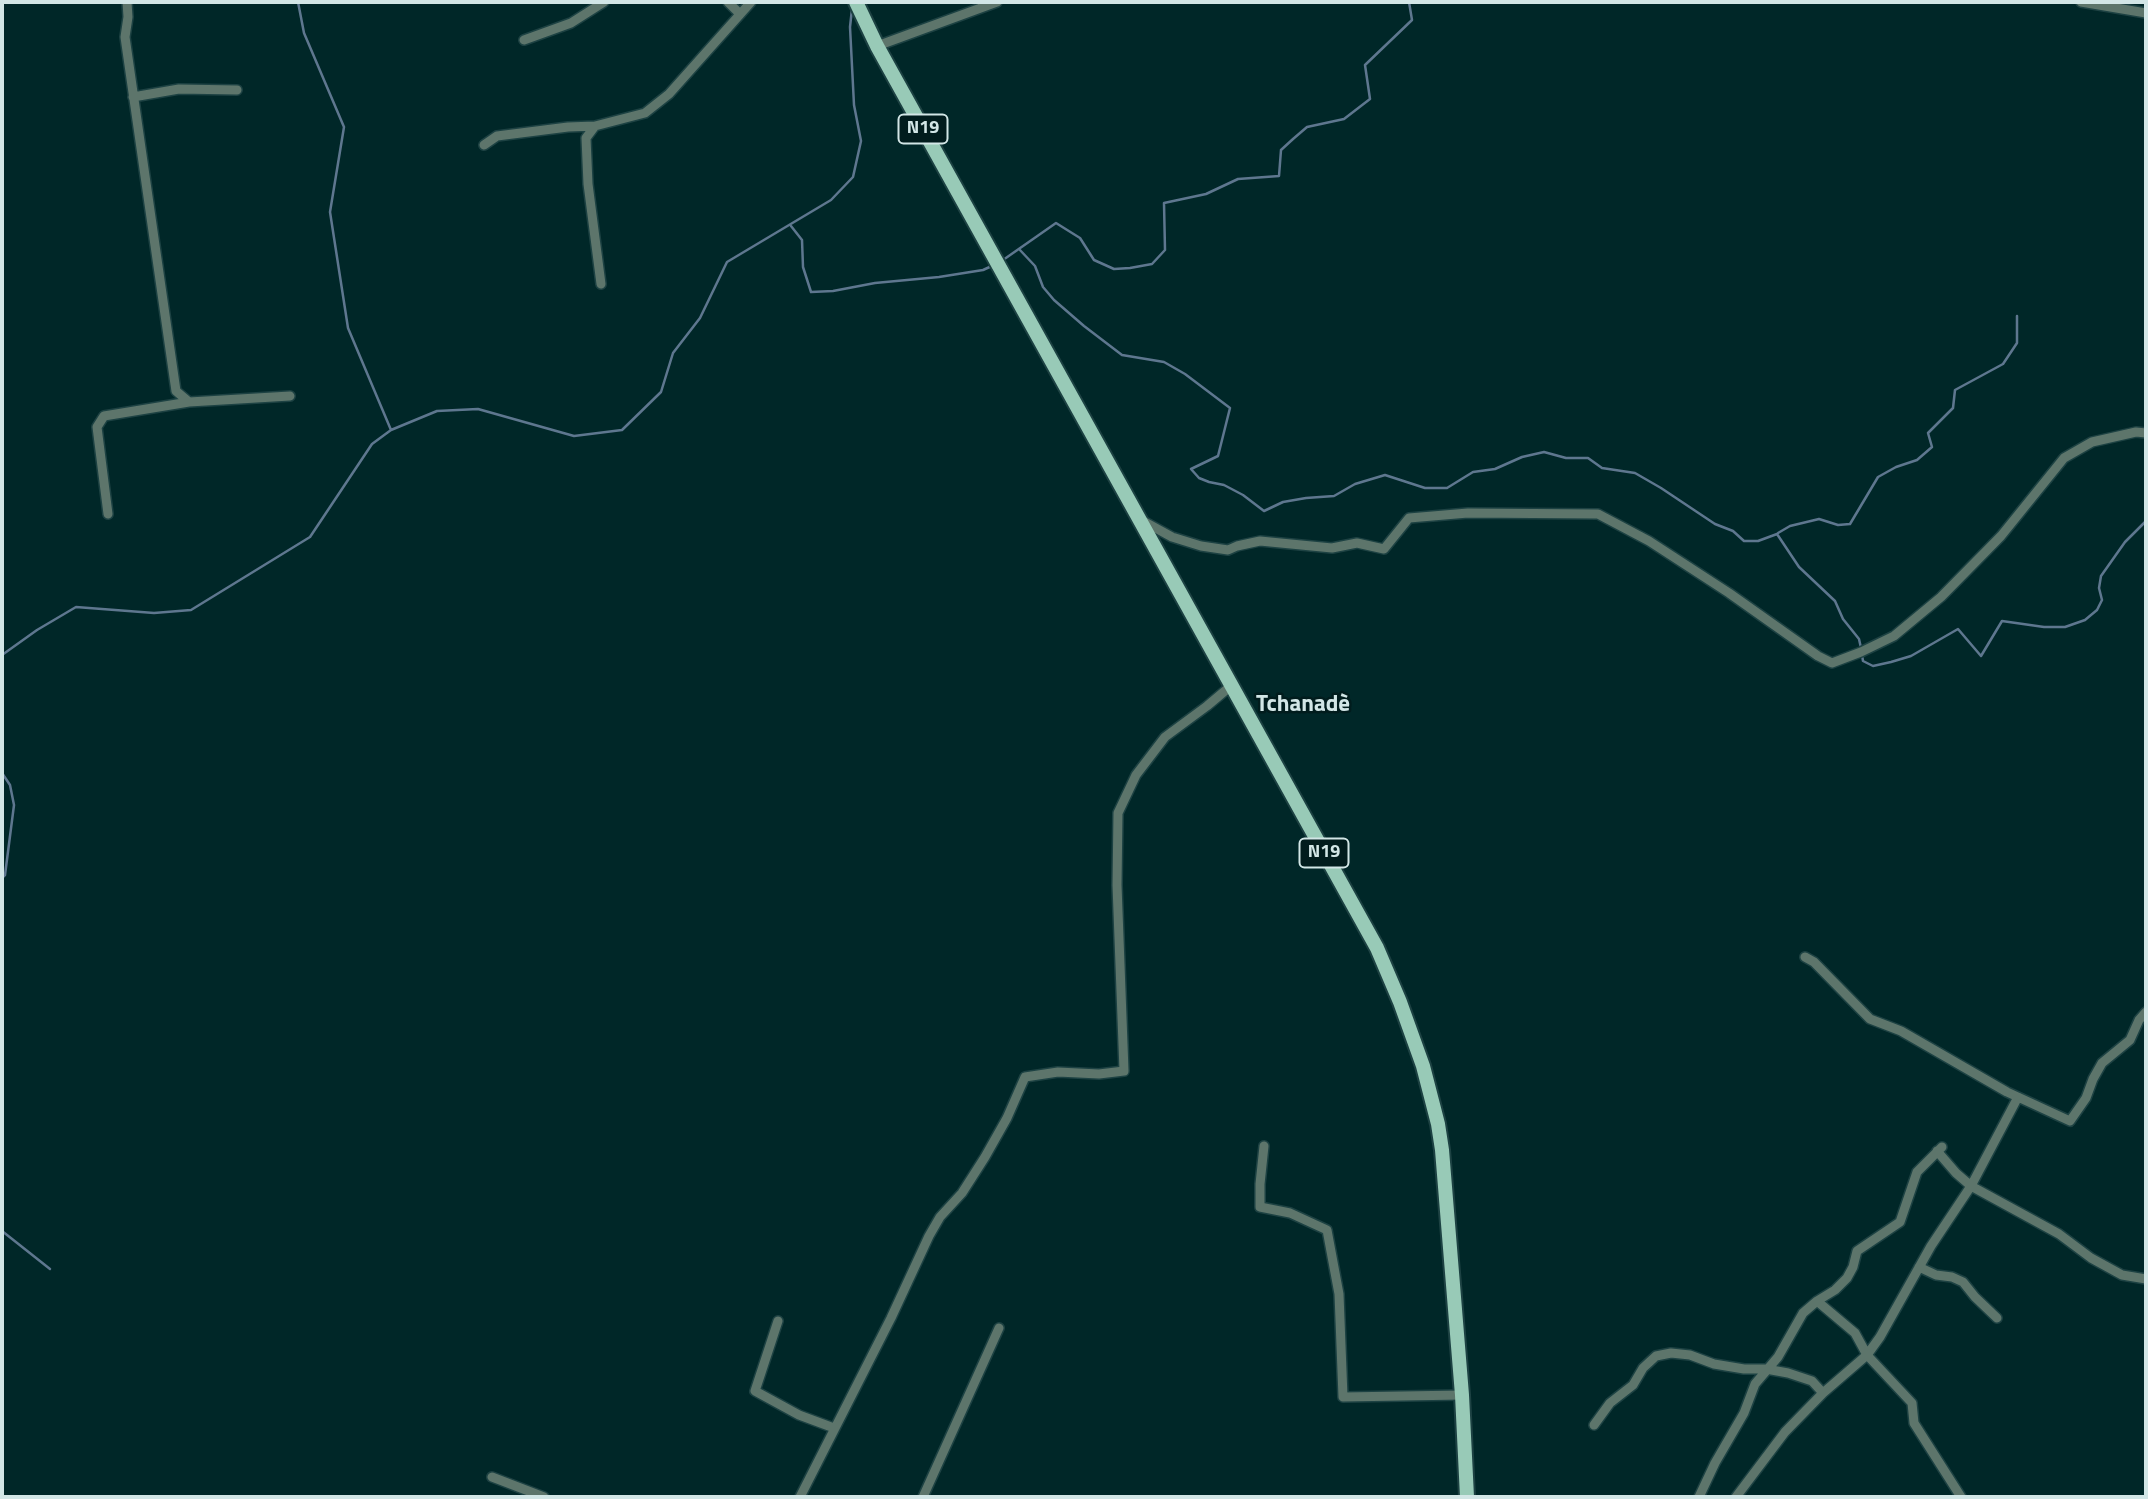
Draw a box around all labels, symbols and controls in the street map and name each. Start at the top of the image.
road number: N19 [898,114,948,144]
district label: Tchanadè [1256,691,1350,719]
road number: N19 [1300,838,1348,868]

